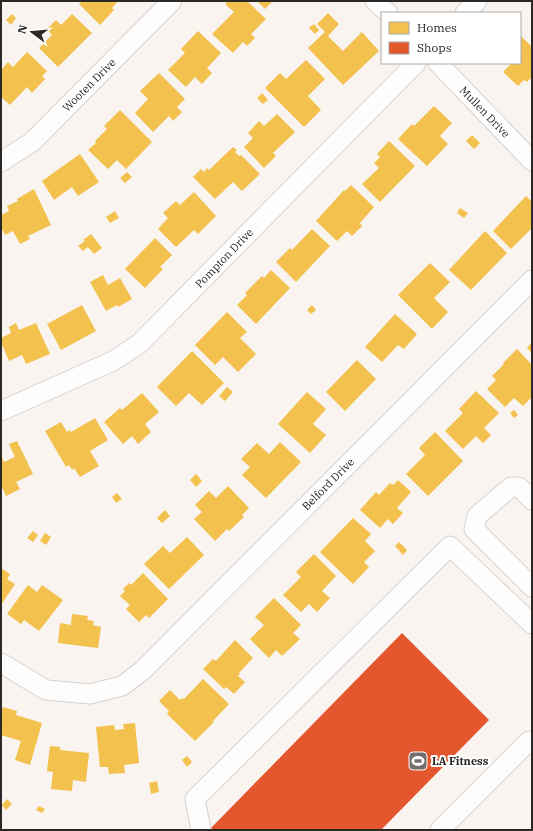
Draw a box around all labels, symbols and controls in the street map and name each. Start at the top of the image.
north arrow [12,12,52,52]
legend [381,12,521,64]
text: Homes [417,20,457,35]
text: N [14,23,30,35]
text: Shops [417,40,452,55]
street label: Wooten Drive [59,55,119,115]
street label: Mullen Drive [457,83,513,141]
street label: Pompton Drive [192,225,256,291]
street label: Belford Drive [299,455,357,513]
sports icon: LA Fitness [407,750,429,772]
place label: LA Fitness [432,754,489,768]

